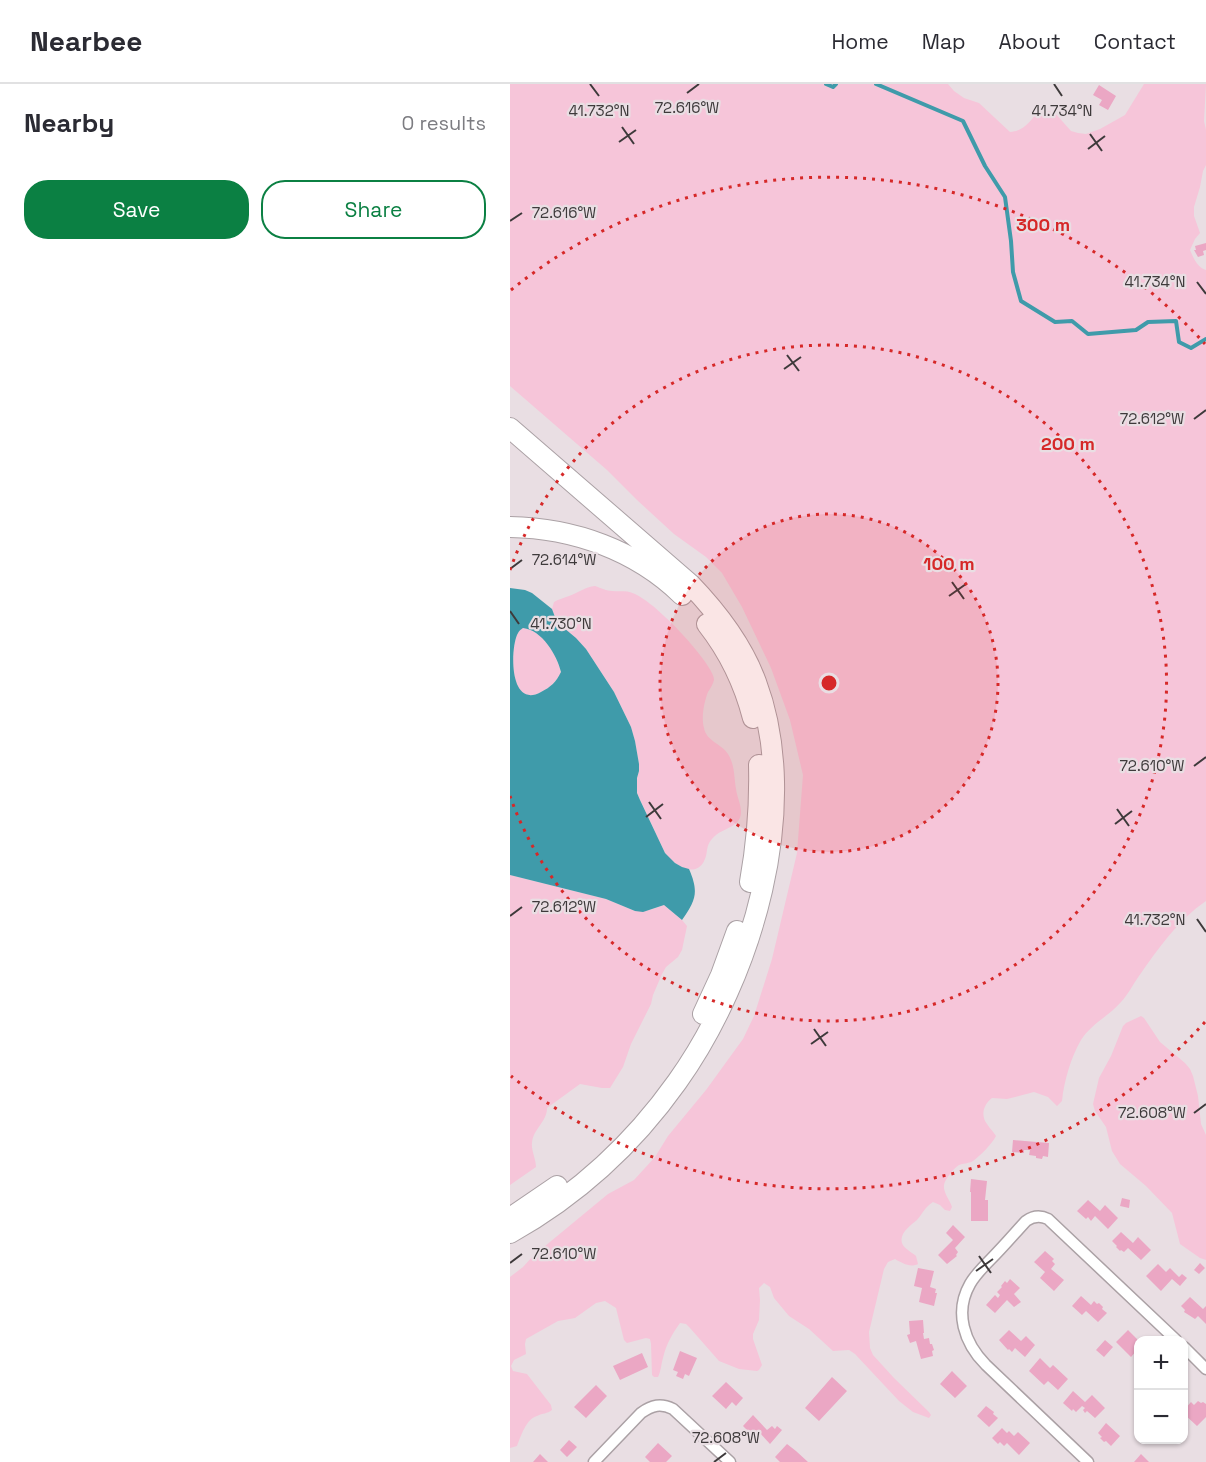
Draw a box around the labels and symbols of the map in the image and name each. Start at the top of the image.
text: 72.616°W [655,98,719,117]
text: 41.732°N [569,101,629,120]
text: 41.734°N [1031,101,1093,120]
text: 72.616°W [532,203,596,222]
text: 300 m [1016,213,1070,236]
text: 41.734°N [1124,272,1186,291]
text: 72.612°W [1120,409,1184,428]
text: 200 m [1041,432,1095,455]
text: 72.614°W [532,550,596,569]
text: 100 m [923,552,975,575]
text: 41.730°N [530,614,592,633]
centre of rings [819,673,839,693]
text: 72.610°W [1120,756,1184,775]
text: 72.612°W [532,897,596,916]
text: 41.732°N [1125,910,1185,929]
text: 72.608°W [1118,1103,1186,1122]
text: 72.610°W [532,1244,596,1263]
text: 72.608°W [692,1428,760,1447]

